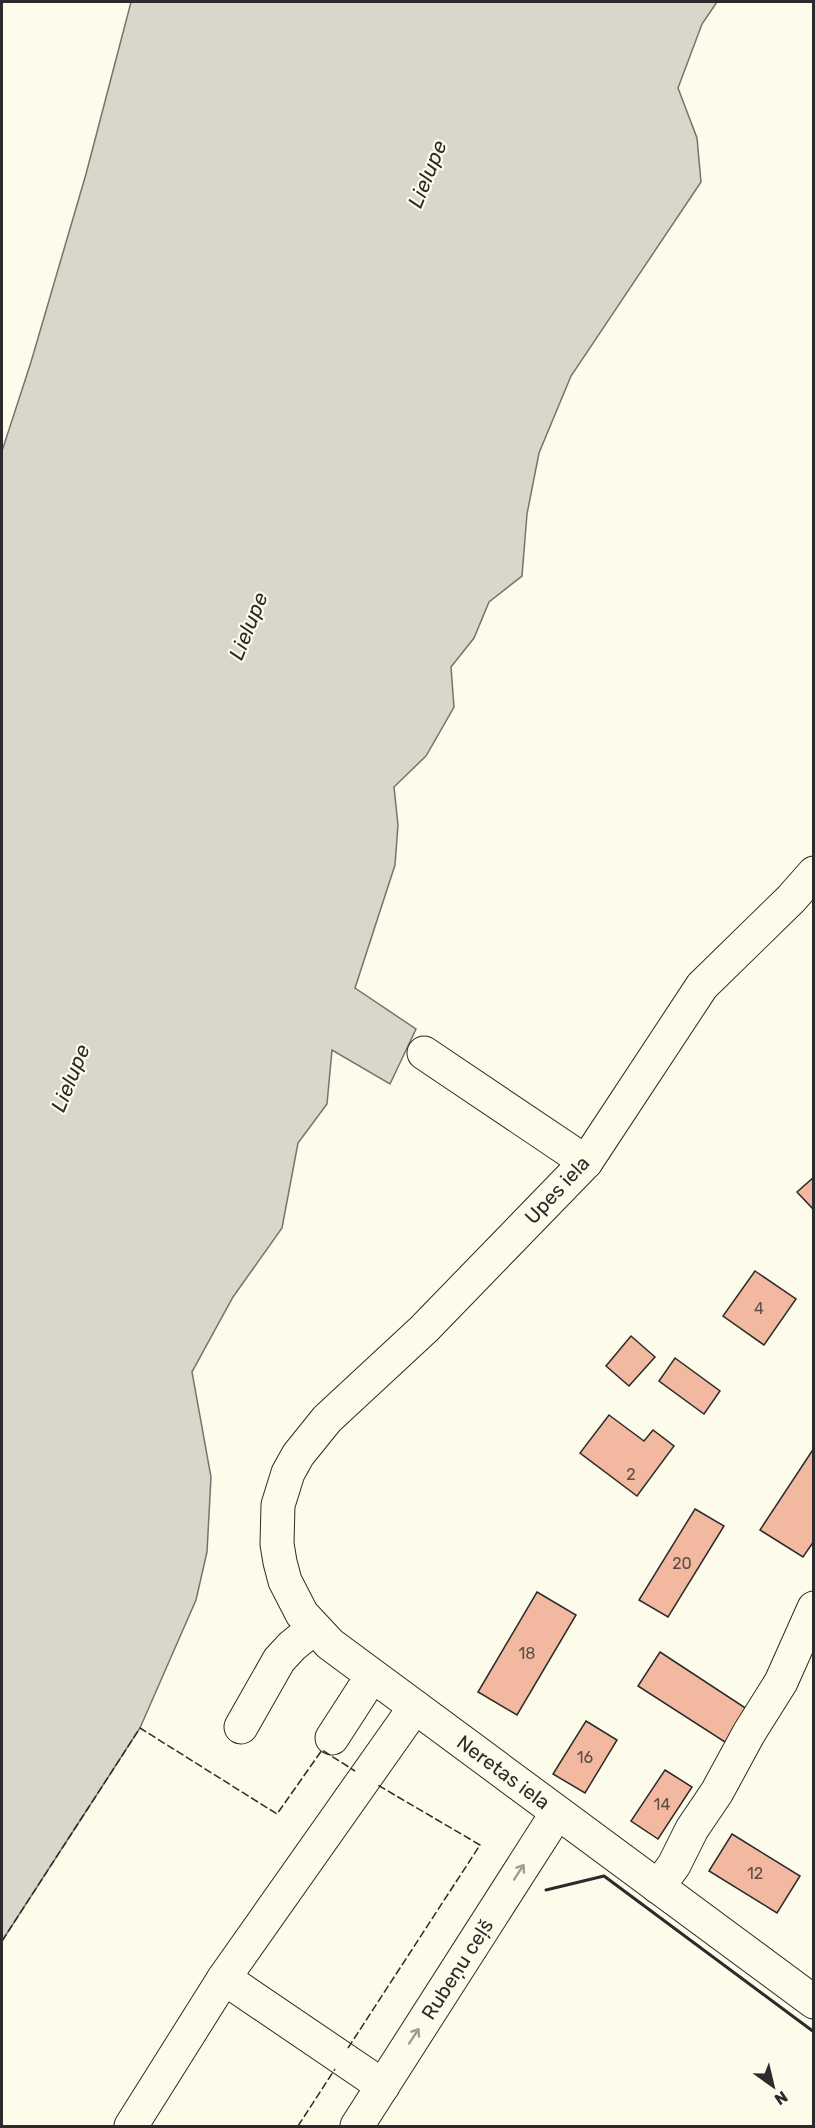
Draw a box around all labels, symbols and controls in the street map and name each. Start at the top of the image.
water label: Lielupe [402,136,452,211]
water label: Lielupe [223,588,273,663]
water label: Lielupe [45,1040,95,1115]
street label: Upes iela [520,1151,594,1229]
house number: 4 [754,1299,764,1318]
house number: 2 [626,1465,636,1484]
house number: 20 [672,1554,692,1573]
house number: 18 [518,1644,536,1663]
street label: Neretas iela [452,1730,555,1814]
house number: 16 [577,1748,594,1767]
house number: 14 [654,1795,670,1814]
one-way arrow [514,1864,526,1881]
house number: 12 [747,1864,763,1883]
street label: Rubeņu ceļš [416,1914,498,2024]
one-way arrow [408,2028,421,2045]
north arrow [743,2056,803,2116]
text: N [771,2087,791,2109]

